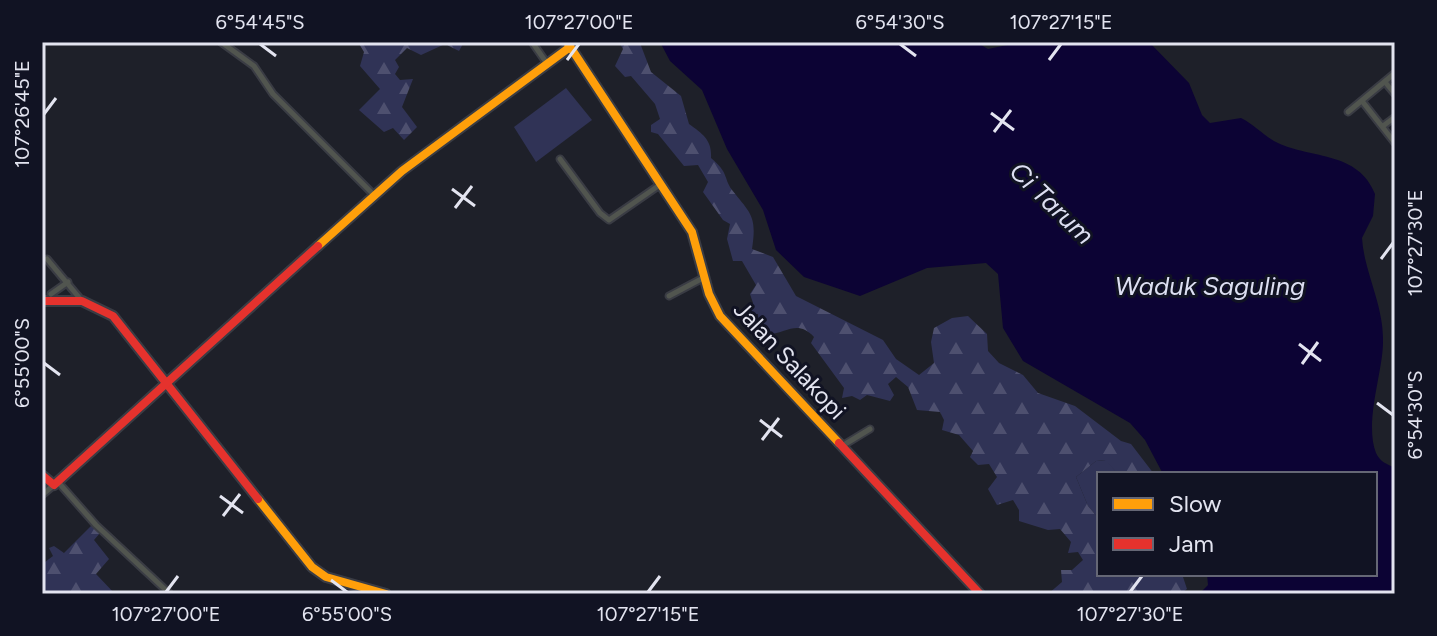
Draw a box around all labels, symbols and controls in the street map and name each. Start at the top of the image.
text: 6°54'45"S [215,10,305,34]
text: 107°27'00"E [525,10,634,34]
text: 6°54'30"S [856,10,945,34]
text: 107°27'15"E [1009,10,1113,34]
text: 107°26'45"E [10,60,34,168]
water label: Ci Tarum [1003,155,1101,251]
text: 107°27'30"E [1403,189,1427,297]
water label: Waduk Saguling [1115,270,1305,302]
street label: Jalan Salakopi [728,295,852,425]
text: 6°55'00"S [10,318,34,408]
text: 6°54'30"S [1403,371,1427,460]
legend [1097,472,1377,576]
text: Slow [1169,489,1222,518]
text: Jam [1169,529,1214,558]
text: 107°27'00"E [112,602,221,626]
text: 6°55'00"S [302,602,392,626]
text: 107°27'15"E [596,602,700,626]
text: 107°27'30"E [1076,602,1184,626]

